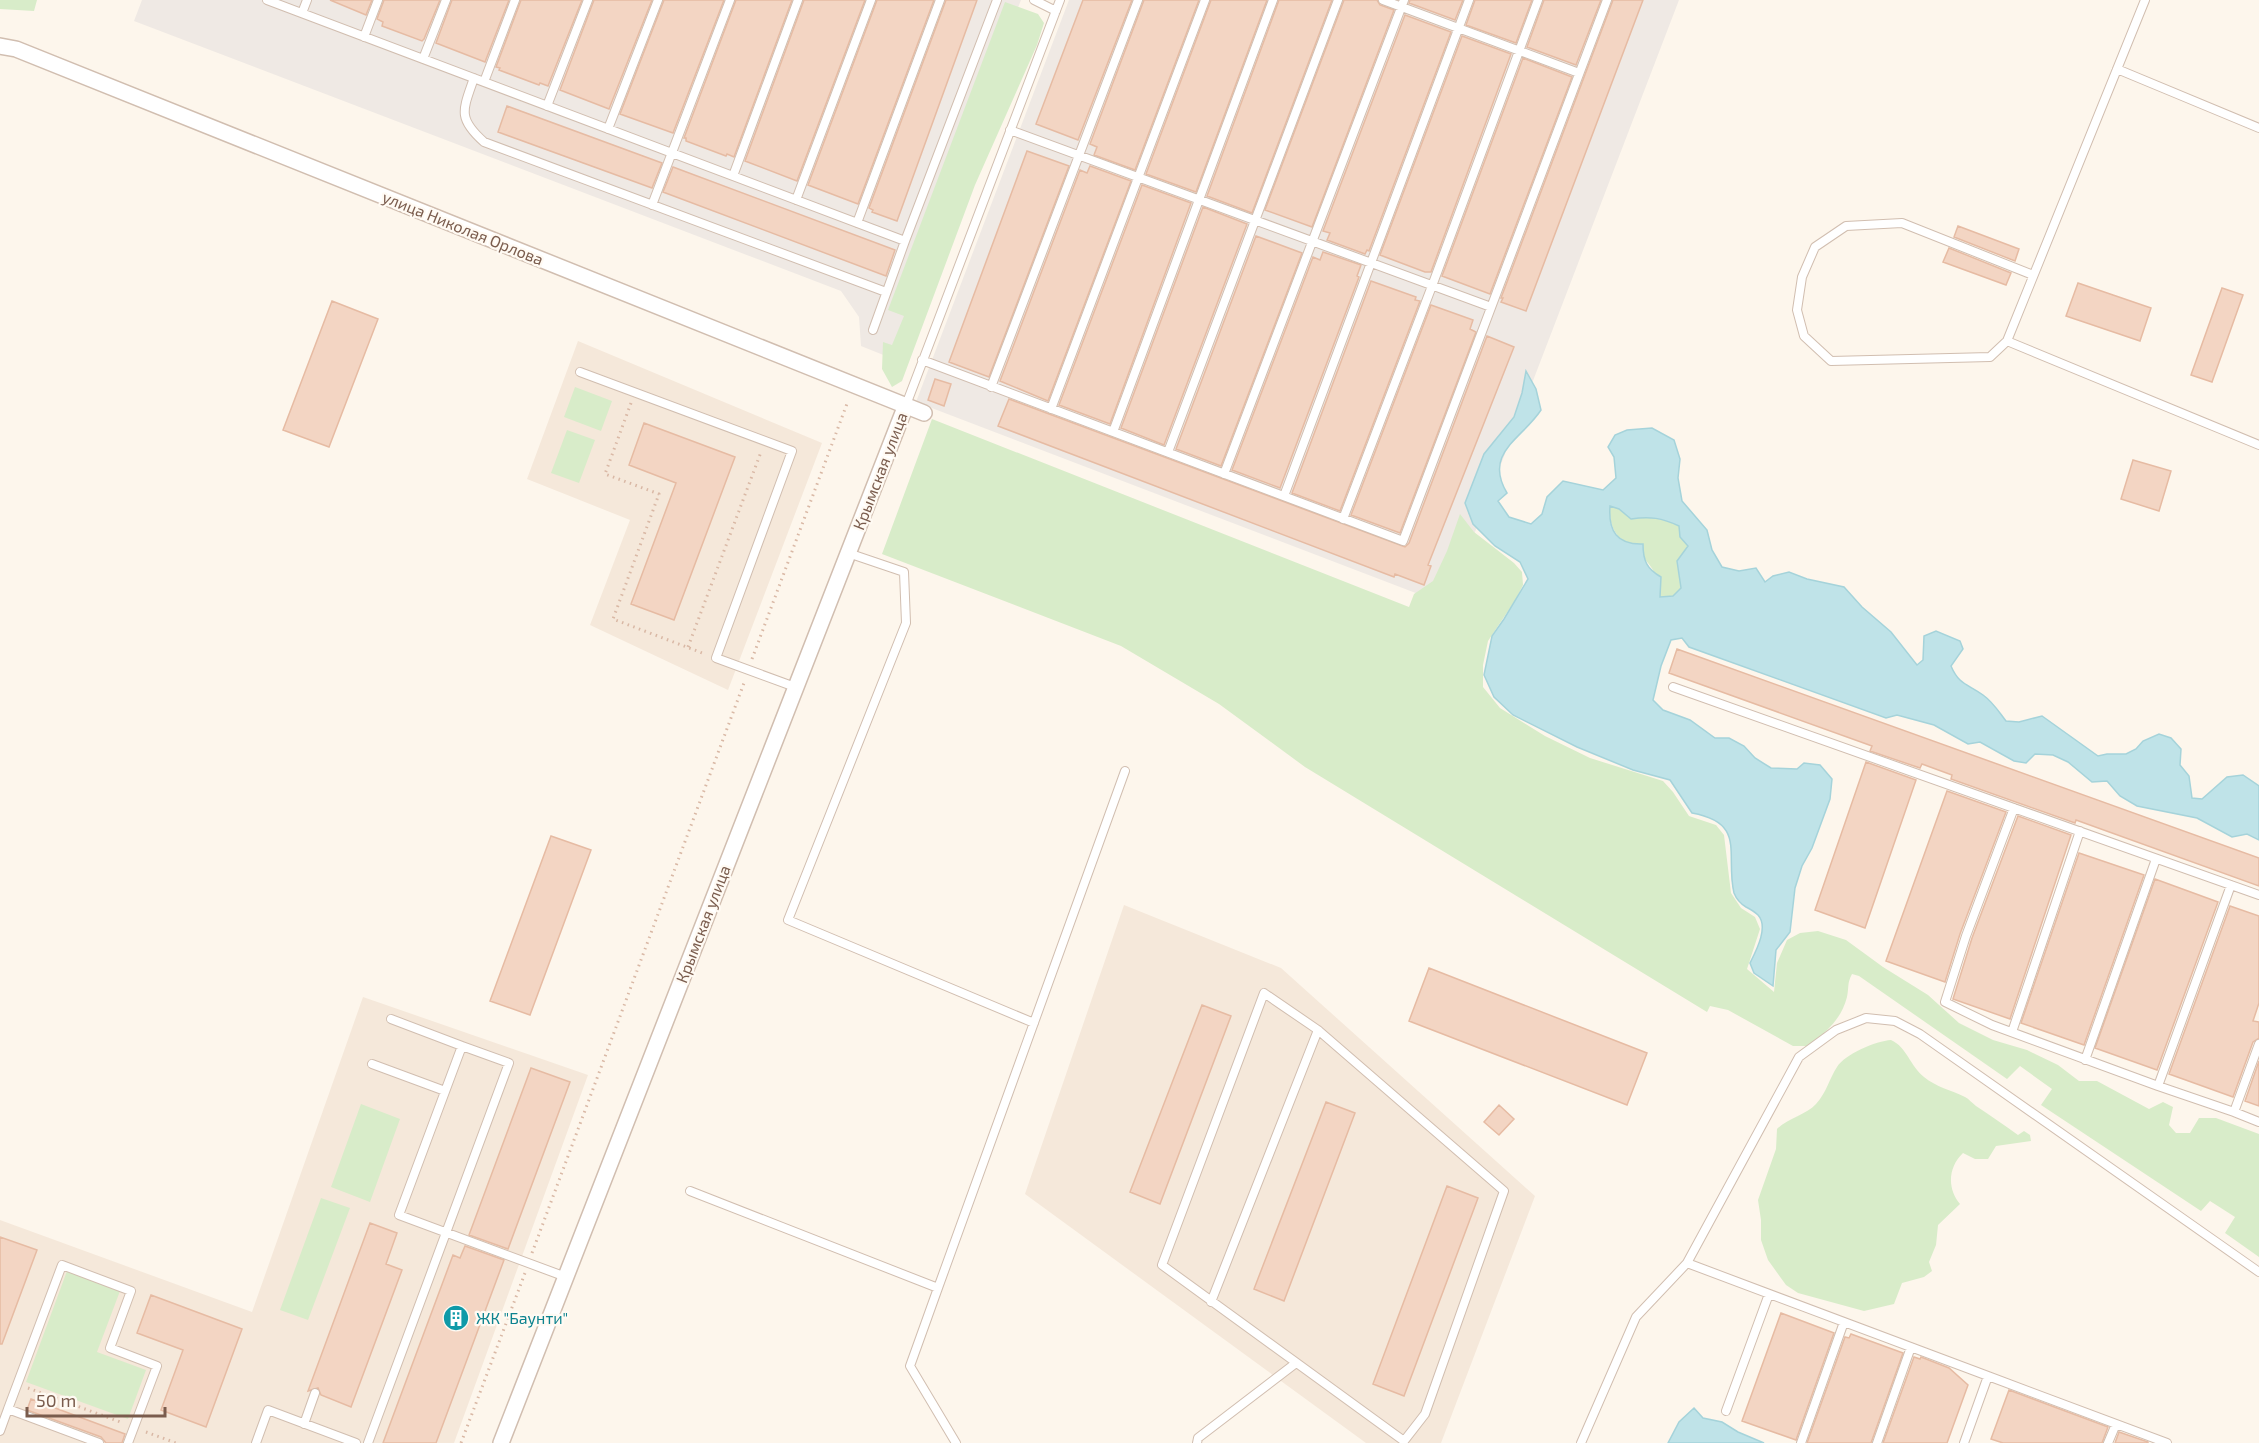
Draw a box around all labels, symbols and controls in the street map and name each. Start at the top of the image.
street label: улица Николая Орлова [380,187,546,269]
street label: Крымская улица [848,409,912,533]
street label: Крымская улица [671,862,735,986]
building icon: ЖК "Баунти" [441,1303,471,1333]
place label: ЖК "Баунти" [476,1308,568,1328]
scale bar [27,1380,165,1418]
text: 50 m [36,1389,76,1411]

